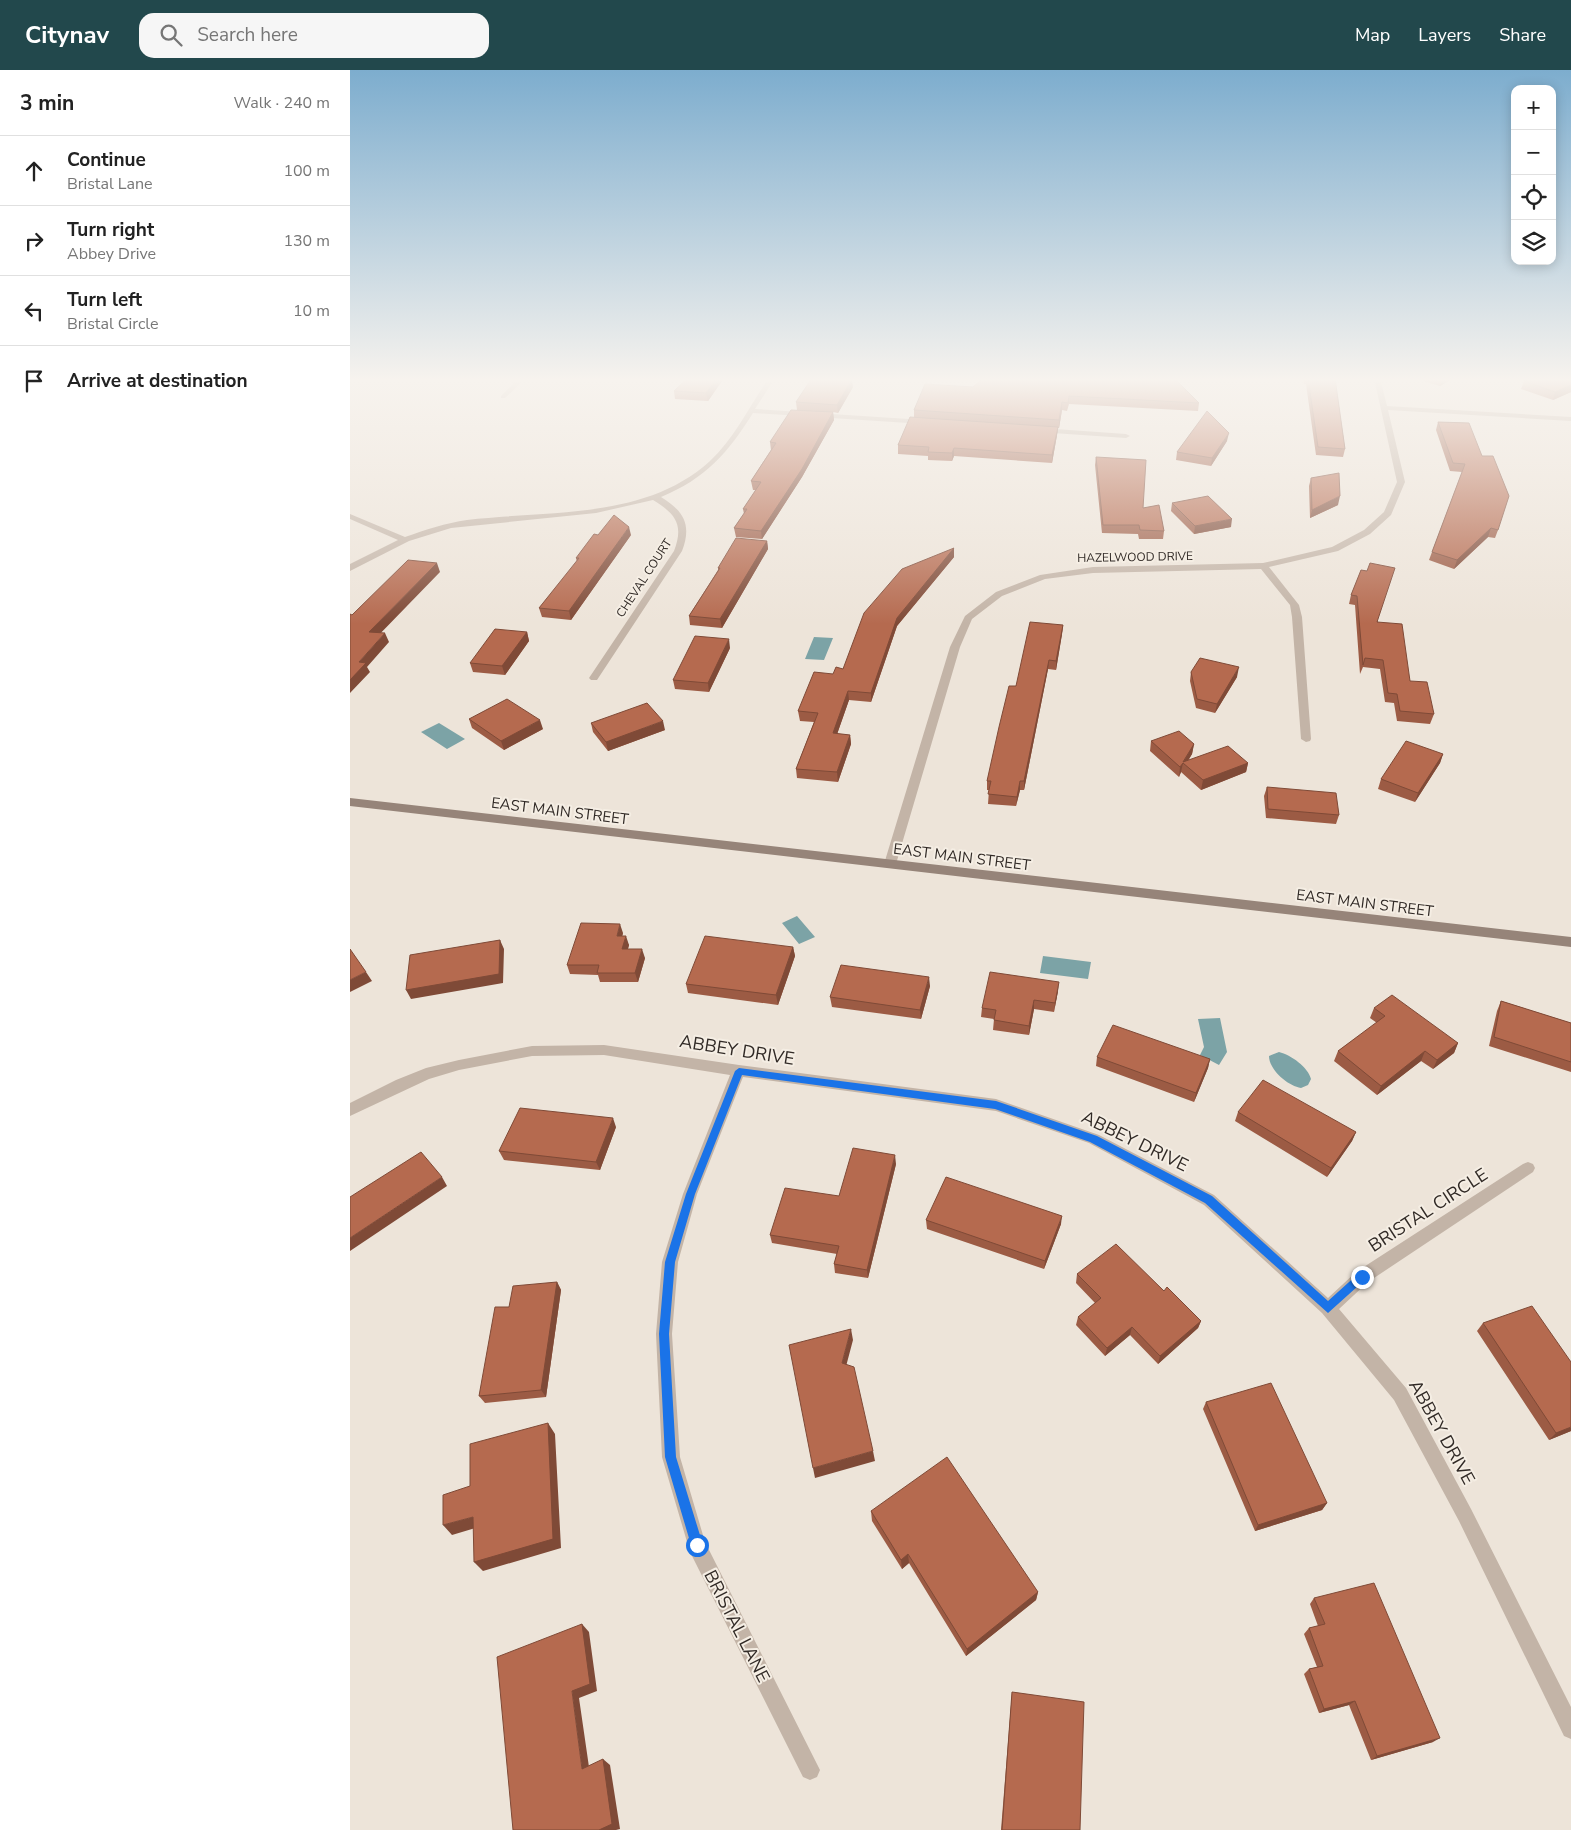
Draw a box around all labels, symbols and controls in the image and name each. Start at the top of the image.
search box [139,13,489,58]
text: Citynav [25,19,109,51]
icon: search [157,21,185,49]
text: Search here [197,22,298,48]
text: Map [1355,23,1390,47]
text: Layers [1418,23,1471,47]
text: Share [1499,23,1546,47]
map controls [1511,85,1556,265]
button: + [1511,85,1556,130]
text: 3 min [20,89,74,117]
text: Walk · 240 m [234,92,330,114]
button: − [1511,130,1556,175]
text: Continue [67,147,146,173]
icon: ahead [20,157,48,185]
text: 100 m [283,160,330,182]
text: Bristal Lane [67,173,153,195]
button: locate [1511,175,1556,220]
text: Turn right [67,217,154,243]
button: layers [1511,220,1556,265]
icon: right [20,227,48,255]
text: 130 m [283,230,330,252]
text: Abbey Drive [67,243,156,265]
text: Turn left [67,287,142,313]
icon: left [20,297,48,325]
text: 10 m [293,300,330,322]
text: Bristal Circle [67,313,158,335]
icon: arrive [20,367,48,395]
text: Arrive at destination [67,368,248,394]
street label: CHEVAL COURT [613,535,676,620]
street label: HAZELWOOD DRIVE [1077,548,1193,566]
street label: EAST MAIN STREET [490,793,630,829]
street label: EAST MAIN STREET [892,839,1032,875]
street label: EAST MAIN STREET [1295,885,1435,921]
street label: ABBEY DRIVE [678,1029,796,1071]
street label: ABBEY DRIVE [1078,1105,1192,1177]
street label: BRISTAL CIRCLE [1364,1162,1492,1258]
route end [1351,1266,1374,1289]
street label: ABBEY DRIVE [1403,1375,1481,1489]
route start [686,1534,709,1557]
street label: BRISTAL LANE [698,1566,776,1686]

